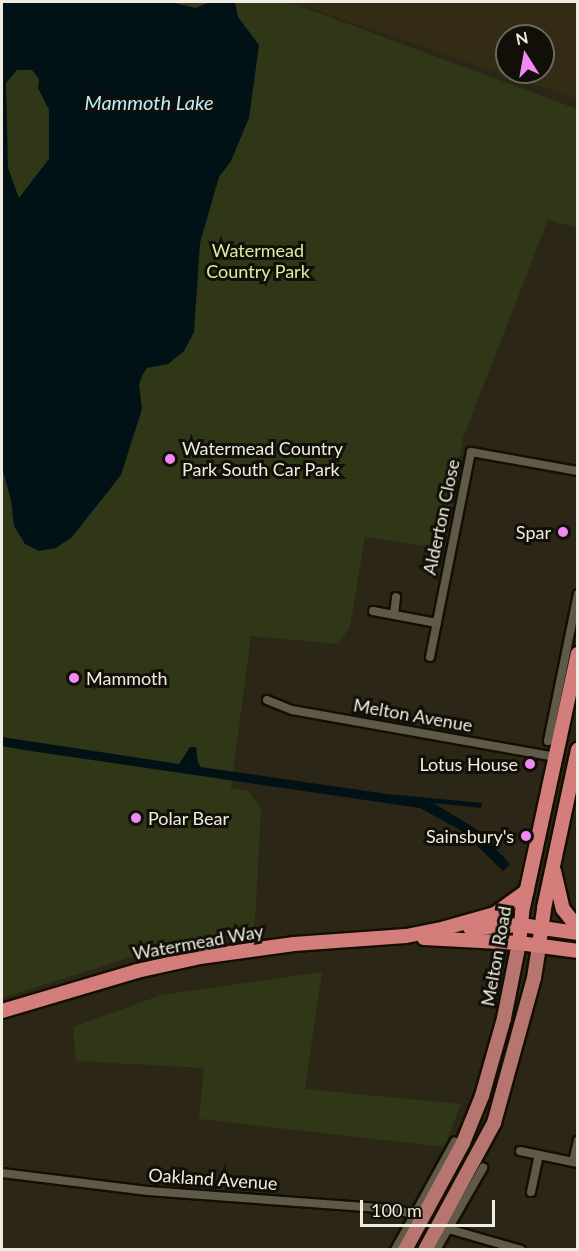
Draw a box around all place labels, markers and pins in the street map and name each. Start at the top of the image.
place label: Watermead Country Park South Car Park [182,438,343,480]
marker: Watermead Country Park South Car Park [163,452,177,466]
place label: Spar [516,521,551,543]
marker: Spar [556,525,570,539]
place label: Mammoth [86,667,168,689]
marker: Mammoth [67,671,81,685]
place label: Lotus House [419,753,518,775]
marker: Lotus House [523,757,537,771]
place label: Polar Bear [148,807,229,829]
marker: Polar Bear [129,811,143,825]
place label: Sainsbury's [426,825,514,847]
marker: Sainsbury's [519,829,533,843]

